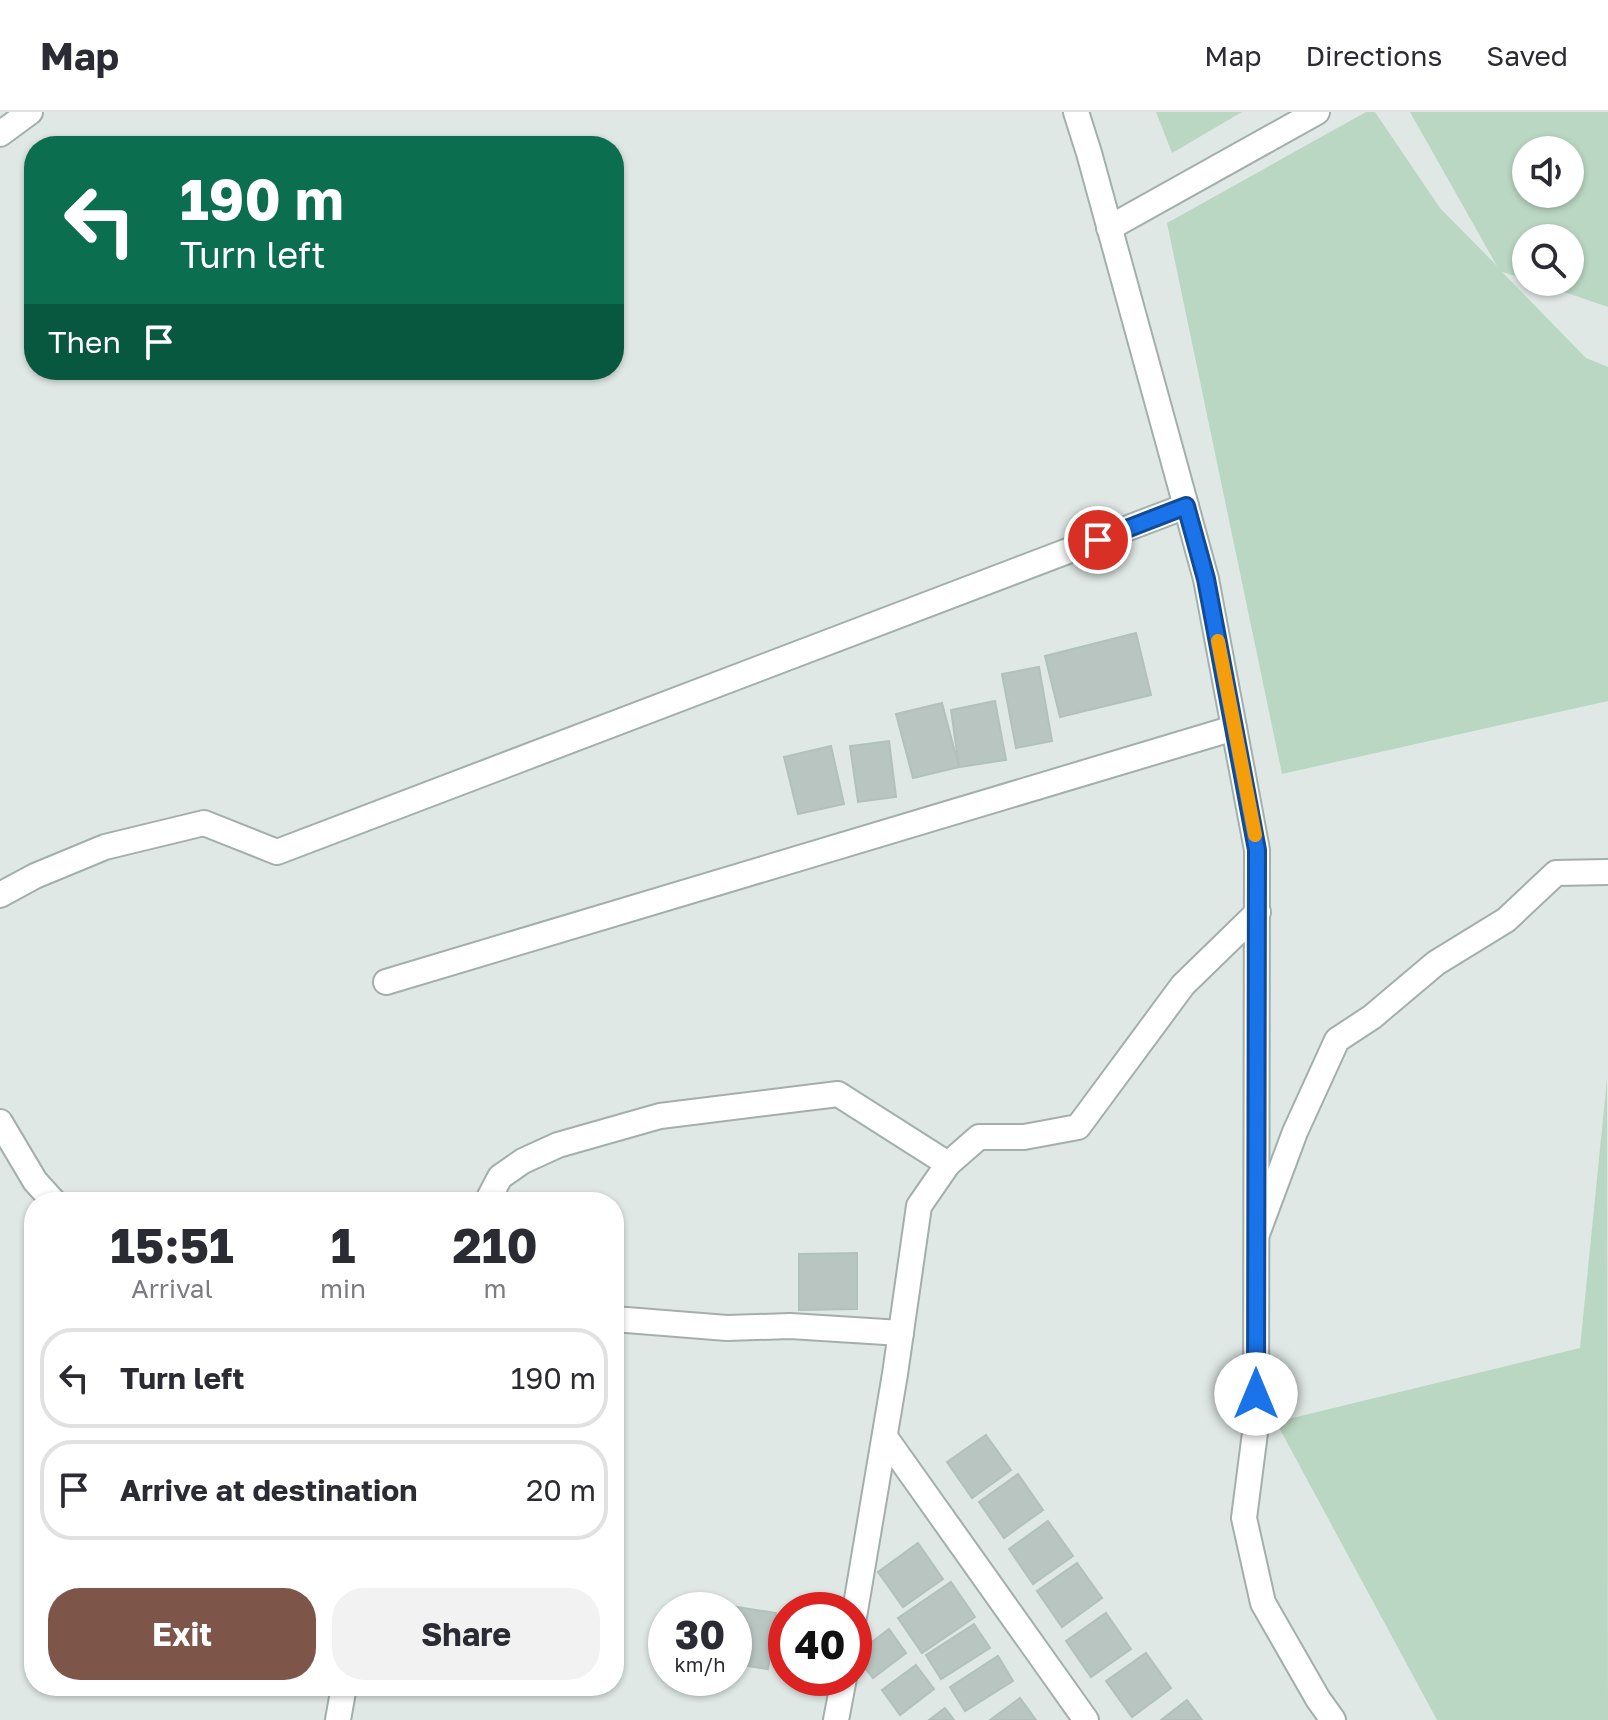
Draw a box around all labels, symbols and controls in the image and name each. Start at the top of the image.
text: Map [40,33,119,78]
text: Map [1204,39,1261,72]
text: Directions [1305,39,1442,72]
text: Saved [1486,39,1568,72]
map controls [1512,136,1584,296]
button: sound [1512,136,1584,208]
text: 190 m [180,165,344,232]
icon: left [48,168,152,272]
button: search [1512,224,1584,296]
text: Turn left [180,233,326,276]
icon: arrive [137,320,181,364]
text: Then [48,324,121,360]
pin [1064,506,1132,574]
icon: arrive [1076,518,1120,562]
text: 15:51 [110,1216,234,1274]
text: 1 [331,1216,355,1274]
text: 210 [452,1216,538,1274]
text: Arrival [131,1273,213,1304]
text: min [320,1273,366,1304]
text: m [484,1273,507,1304]
position arrow [1214,1352,1298,1436]
icon: left [52,1356,96,1400]
text: Turn left [120,1360,245,1396]
text: 190 m [511,1360,596,1396]
icon: arrive [52,1468,96,1512]
text: Arrive at destination [120,1472,417,1508]
text: 20 m [526,1472,596,1508]
button: Exit [48,1588,316,1680]
button: Share [332,1588,600,1680]
speed limit sign: 40 [768,1592,872,1696]
text: 30 [675,1610,725,1658]
text: km/h [675,1652,725,1676]

